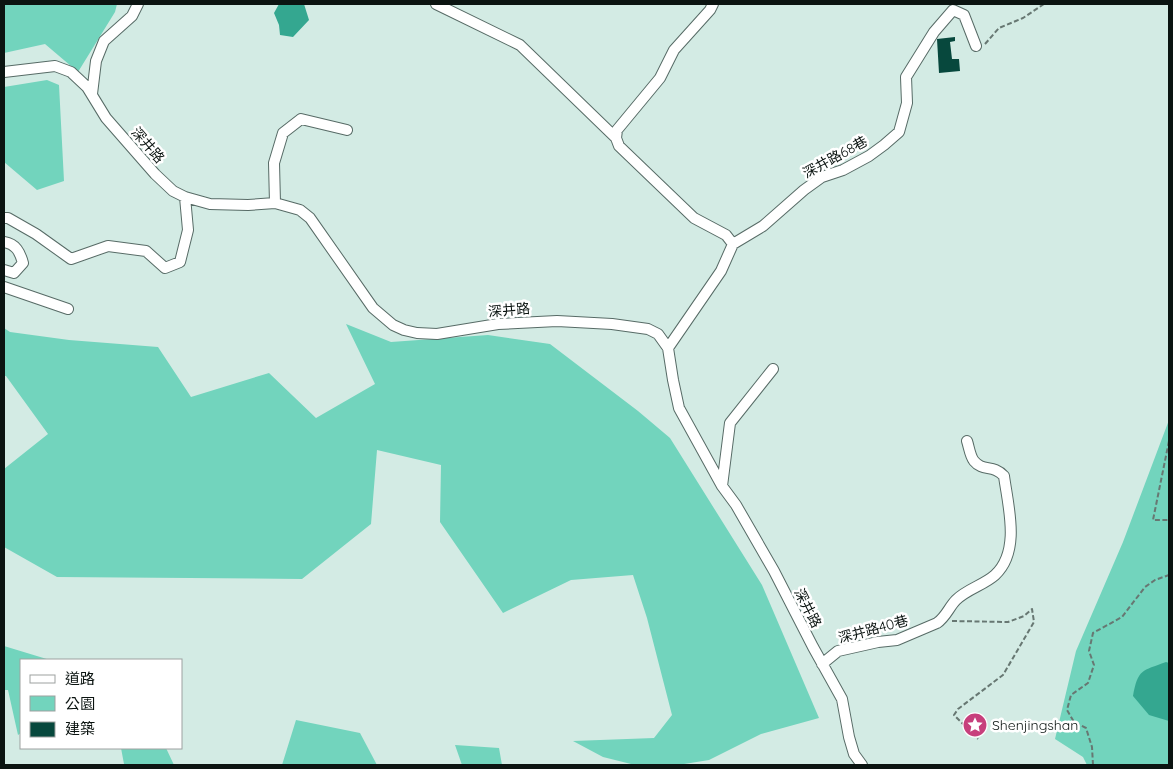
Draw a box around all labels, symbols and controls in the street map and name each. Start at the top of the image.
street label: 深井路 [127,123,169,167]
street label: 深井路68巷 [800,132,870,182]
street label: 深井路 [487,299,531,321]
street label: 深井路 [790,585,826,631]
street label: 深井路40巷 [836,611,910,647]
legend [20,659,182,749]
text: 道路 [65,669,95,688]
text: 公園 [65,694,95,713]
place icon: Shenjingshan [962,712,988,738]
place label: Shenjingshan [992,716,1078,734]
text: 建築 [65,719,95,738]

